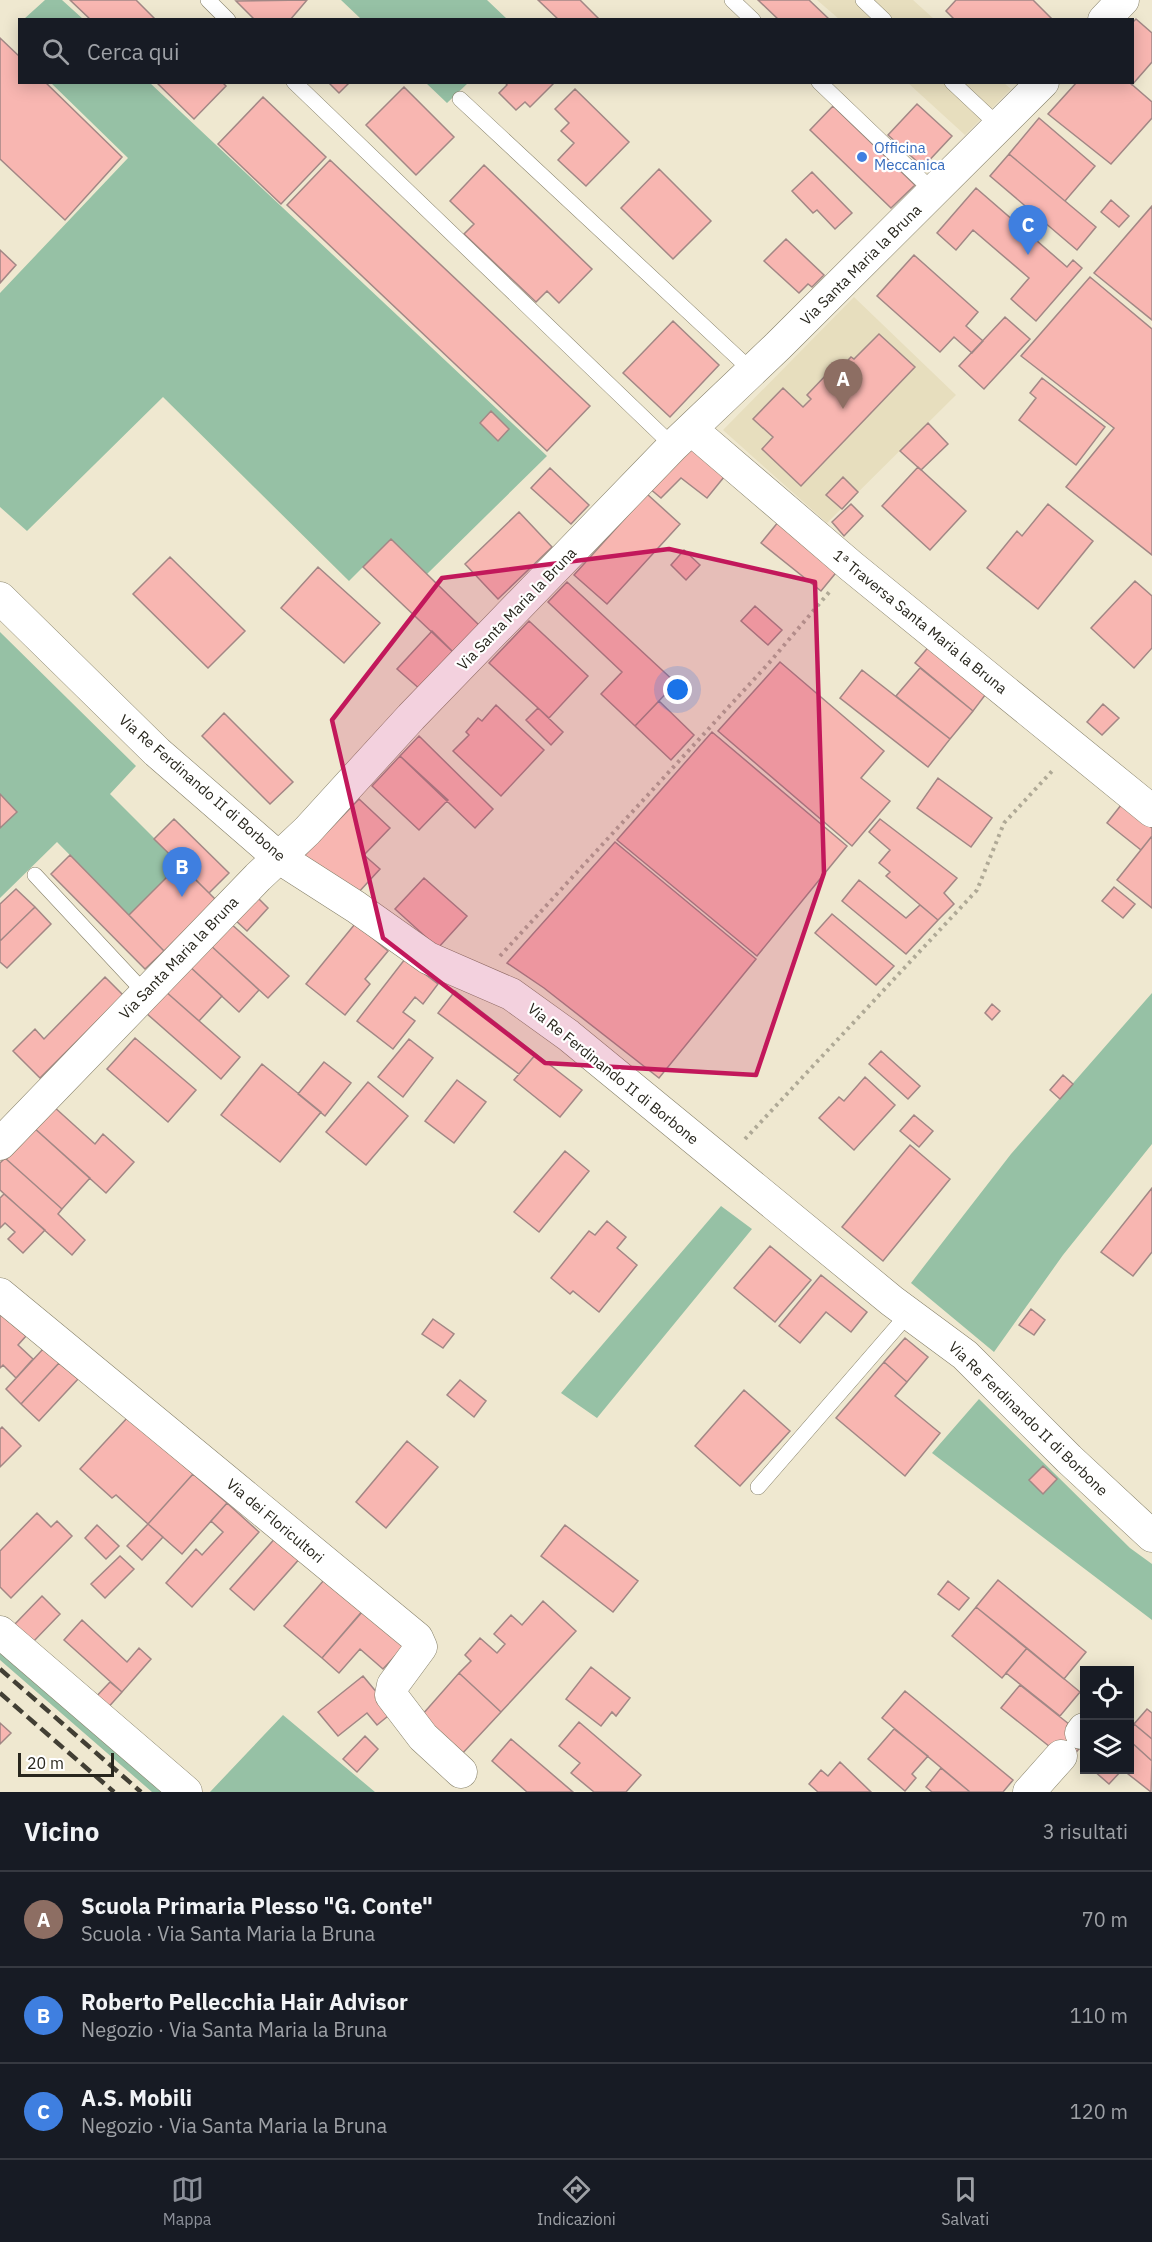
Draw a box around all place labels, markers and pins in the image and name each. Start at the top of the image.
place label: Officina Meccanica [874,138,945,174]
marker: Officina Meccanica [855,150,869,164]
pin: C [1008,206,1048,255]
pin: A [824,360,862,409]
pin: B [162,848,201,897]

